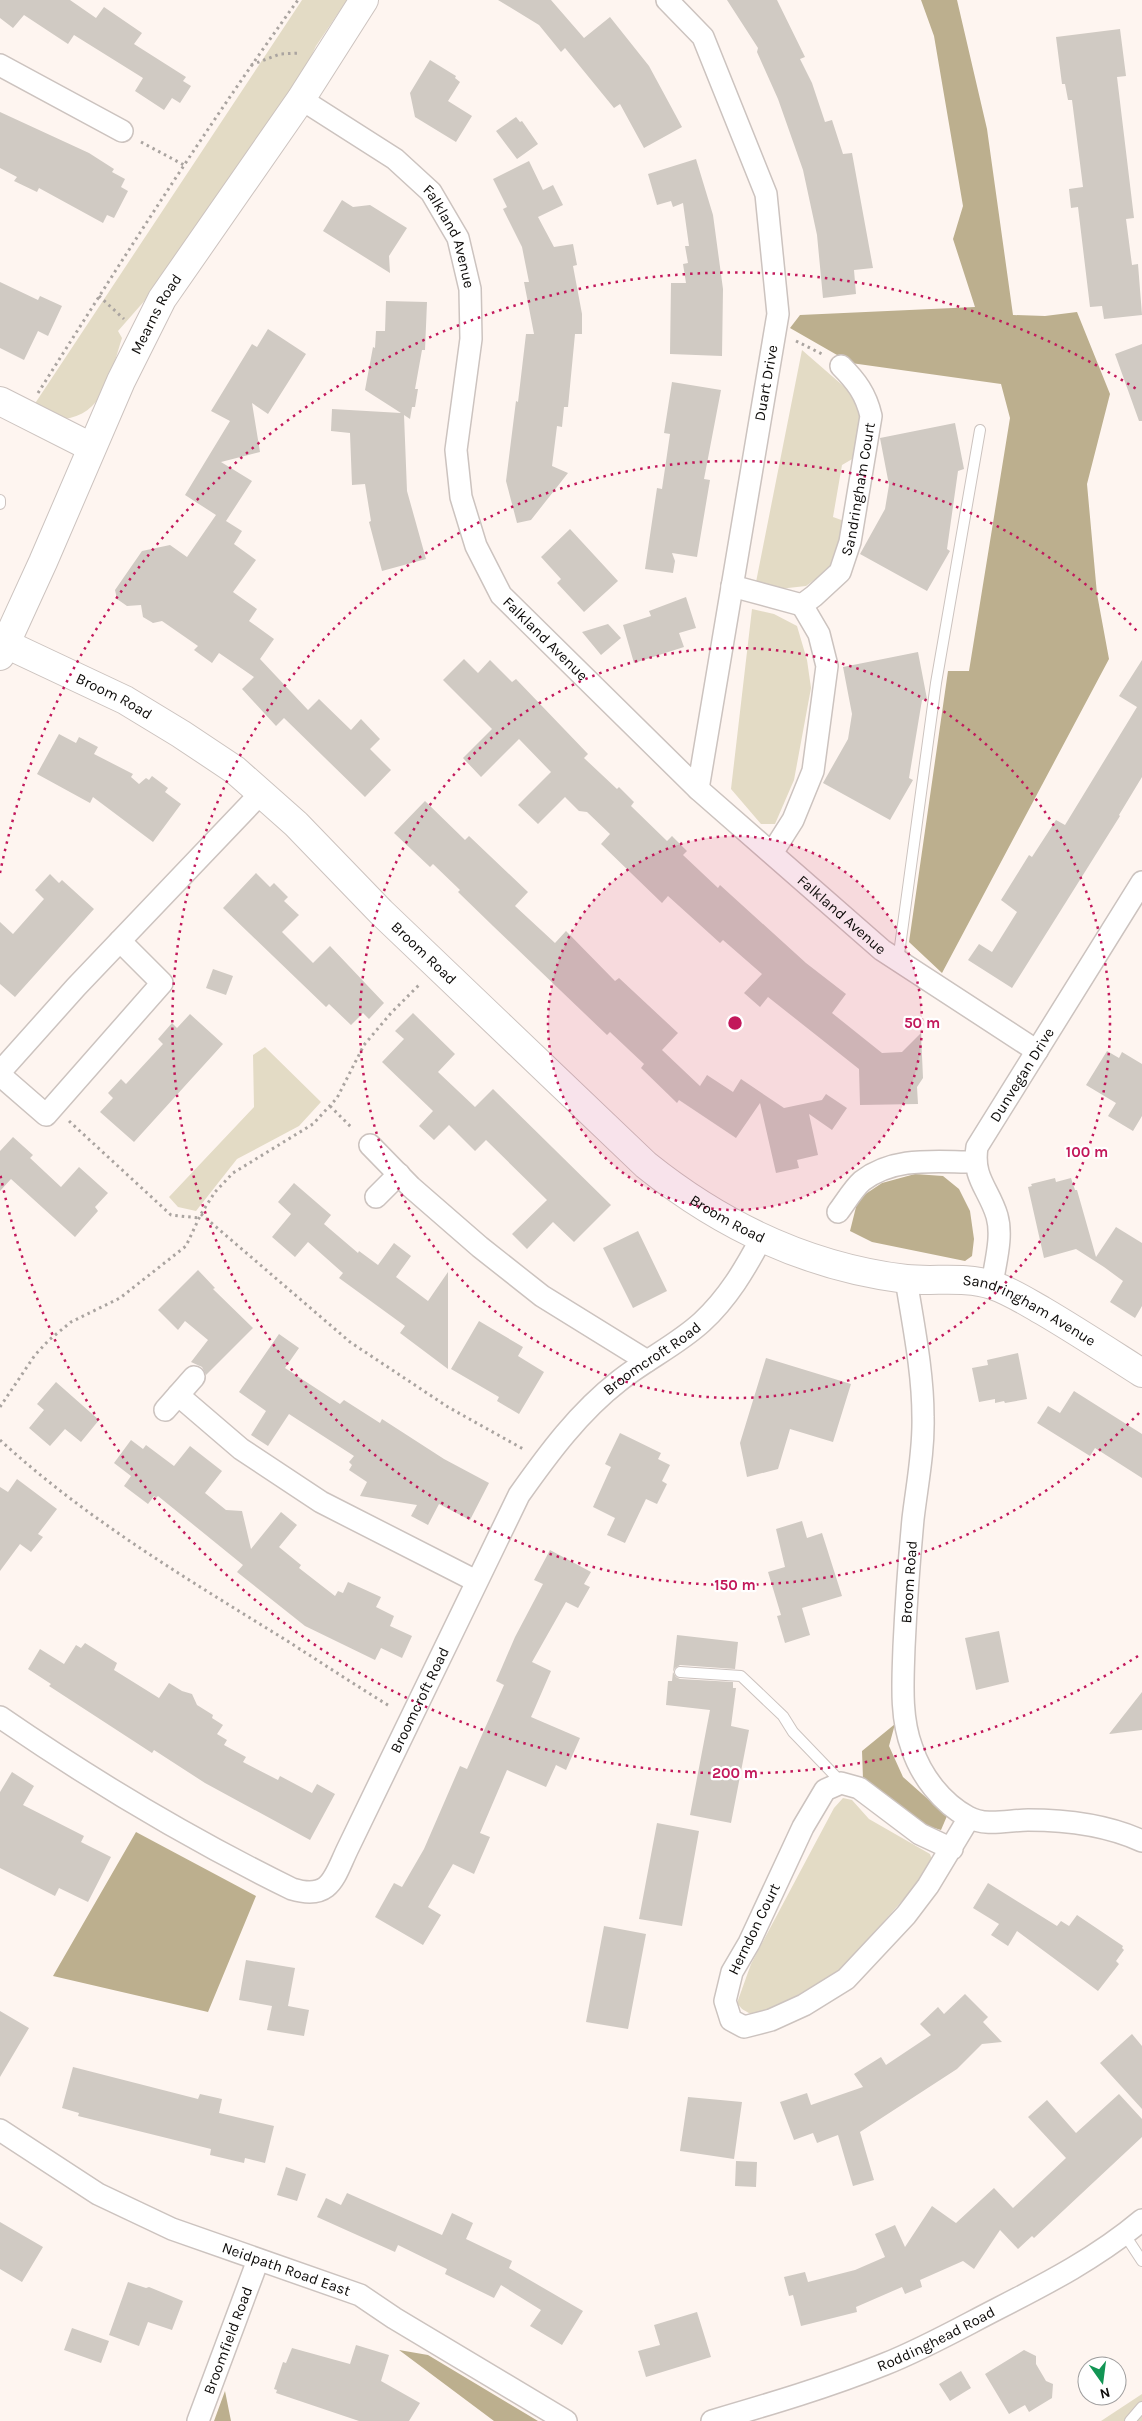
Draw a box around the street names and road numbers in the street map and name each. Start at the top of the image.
street label: Falkland Avenue [420,180,478,290]
street label: Mearns Road [127,270,186,357]
street label: Duart Drive [750,344,782,422]
street label: Sandringham Court [837,421,879,558]
street label: Falkland Avenue [499,593,592,684]
street label: Broom Road [73,669,155,723]
street label: Falkland Avenue [794,871,890,958]
street label: Broom Road [388,918,460,988]
street label: Dunvegan Drive [986,1024,1058,1125]
street label: Broom Road [686,1191,768,1247]
street label: Sandringham Avenue [962,1271,1099,1350]
street label: Broomcroft Road [599,1318,705,1399]
street label: Broom Road [897,1540,921,1624]
street label: Broomcroft Road [386,1644,453,1756]
street label: Herndon Court [724,1880,784,1978]
street label: Neidpath Road East [220,2238,353,2300]
street label: Broomfield Road [200,2284,256,2397]
street label: Roddinghead Road [874,2303,998,2375]

